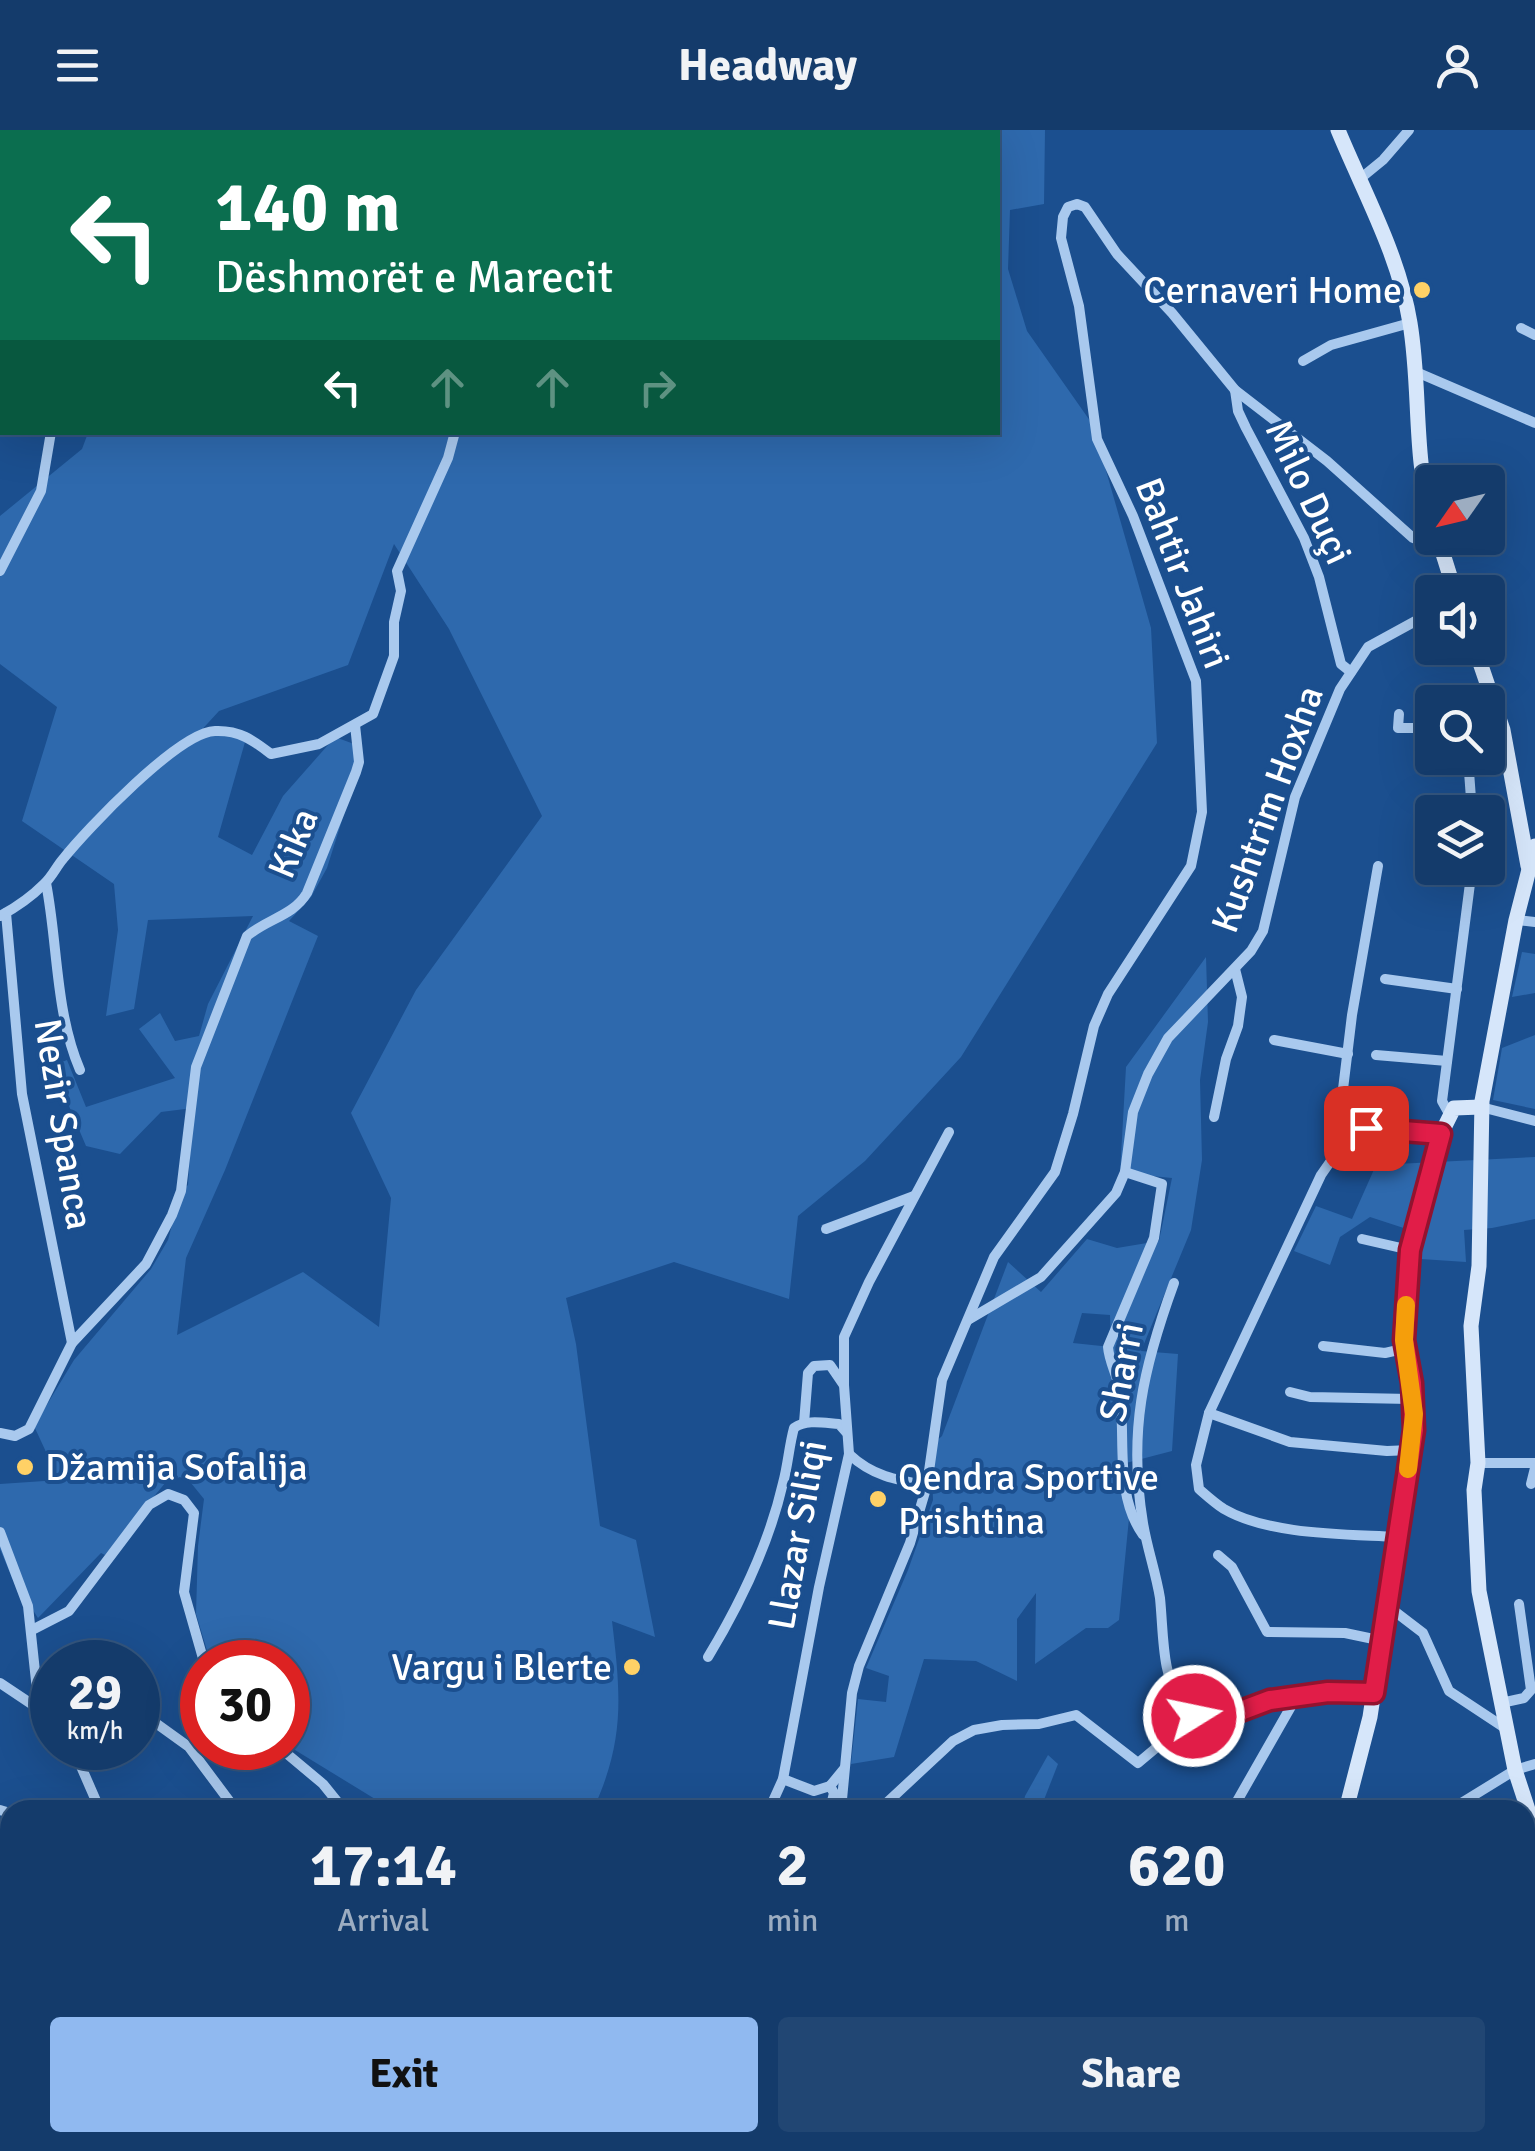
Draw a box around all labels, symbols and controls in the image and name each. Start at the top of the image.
icon: menu [50,38,105,93]
text: Headway [678,38,857,93]
icon: person [1430,38,1485,93]
text: 140 m [215,164,400,250]
icon: left [50,170,180,300]
text: Dëshmorët e Marecit [215,250,613,305]
place label: Cernaveri Home [1143,267,1402,314]
marker: Cernaveri Home [1411,279,1433,301]
icon: left [315,360,370,415]
icon: ahead [420,360,475,415]
icon: ahead [525,360,580,415]
icon: right [630,360,685,415]
street label: Milo Duçi [1255,413,1362,572]
north arrow [1415,465,1505,555]
map controls [1415,465,1505,885]
street label: Bahtir Jahiri [1125,471,1240,675]
button: sound [1415,575,1505,665]
street label: Kushtrim Hoxha [1201,679,1334,939]
button: search [1415,685,1505,775]
button: layers [1415,795,1505,885]
street label: Kika [258,801,329,885]
street label: Nezir Spanca [24,1015,103,1233]
pin [1324,1086,1409,1171]
icon: arrive [1339,1101,1394,1156]
street label: Sharri [1089,1319,1154,1426]
street label: Llazar Siliqi [758,1437,837,1634]
place label: Džamija Sofalija [45,1444,308,1491]
place label: Qendra Sportive Prishtina [898,1454,1159,1545]
marker: Džamija Sofalija [14,1456,36,1478]
marker: Qendra Sportive Prishtina [867,1488,889,1510]
speed limit sign: 30 [180,1640,310,1770]
place label: Vargu i Blerte [391,1644,612,1691]
marker: Vargu i Blerte [621,1656,643,1678]
text: 29 [68,1662,122,1724]
position arrow [1142,1664,1246,1768]
text: km/h [67,1715,123,1746]
text: 17:14 [310,1829,457,1903]
text: 2 [776,1829,809,1903]
text: 620 [1128,1829,1225,1903]
text: Arrival [337,1901,429,1940]
text: min [767,1901,818,1940]
text: m [1164,1901,1189,1940]
button: Exit [50,2017,758,2132]
button: Share [778,2017,1485,2132]

